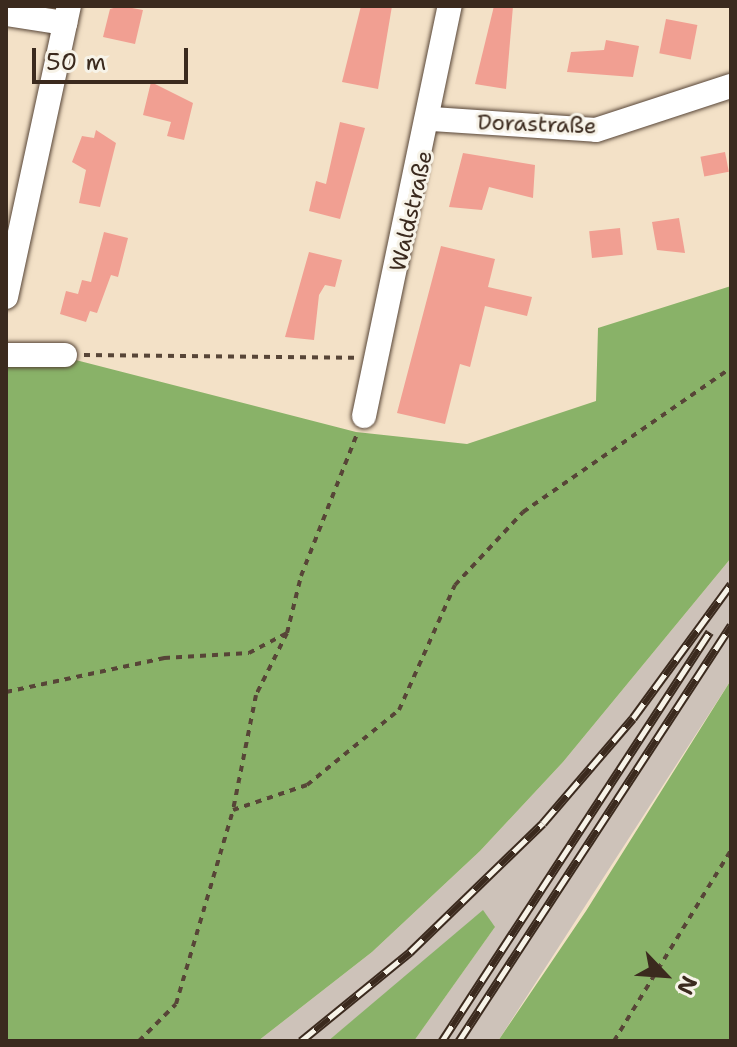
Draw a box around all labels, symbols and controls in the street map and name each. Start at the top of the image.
scale bar [36,32,192,82]
text: 50 m [46,46,106,78]
street label: Dorastraße [477,109,597,139]
street label: Waldstraße [384,148,438,274]
north arrow [625,935,705,1015]
text: N [670,971,704,999]

